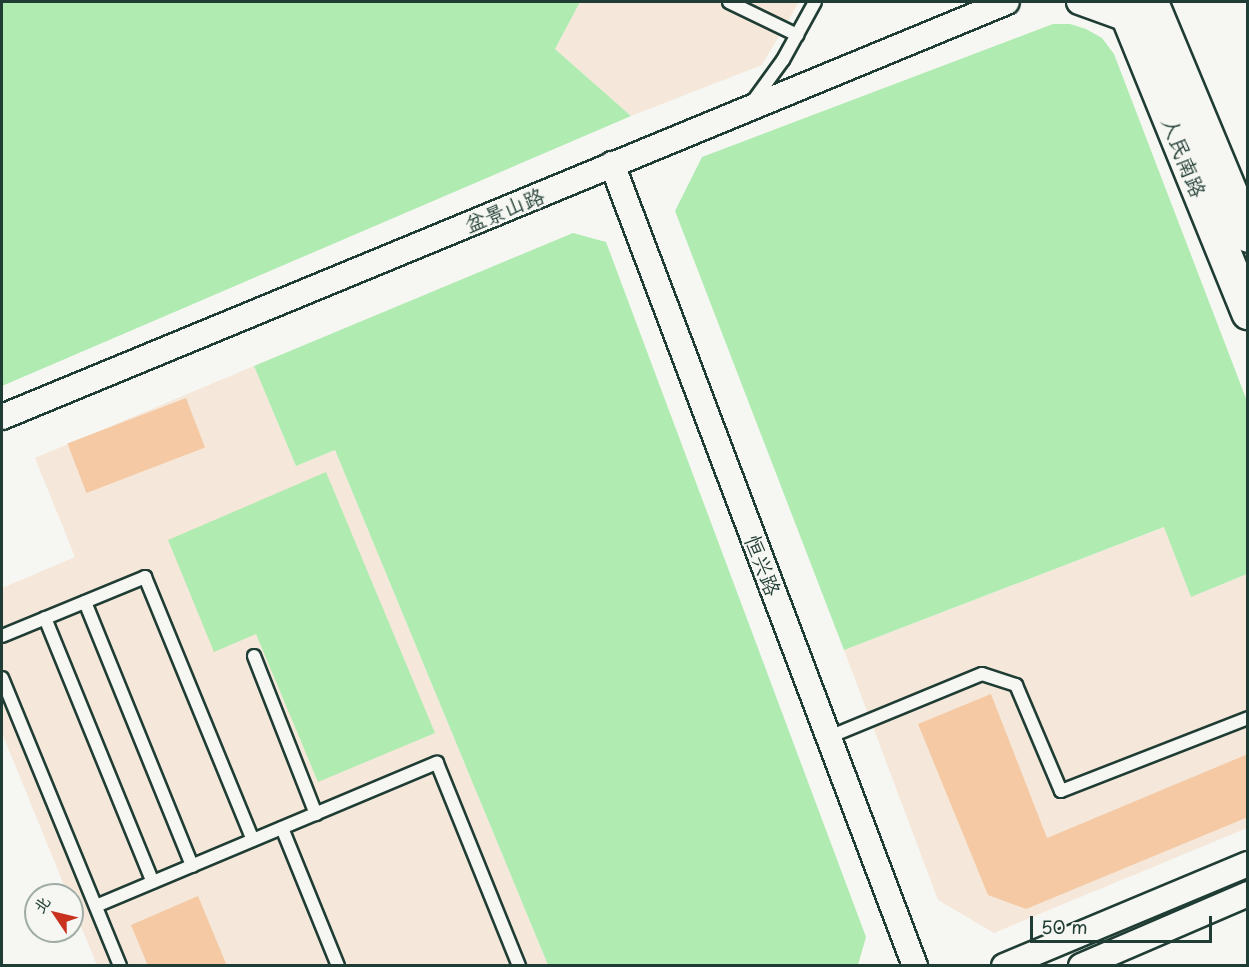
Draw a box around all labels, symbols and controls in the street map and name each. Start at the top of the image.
street label: 人民南路 [1158,113,1212,201]
street label: 盆景山路 [460,182,548,236]
street label: 恒兴路 [741,531,787,599]
north arrow [24,883,84,943]
text: 北 [26,890,55,917]
scale bar [1033,904,1214,942]
text: 50 m [1041,913,1088,940]

